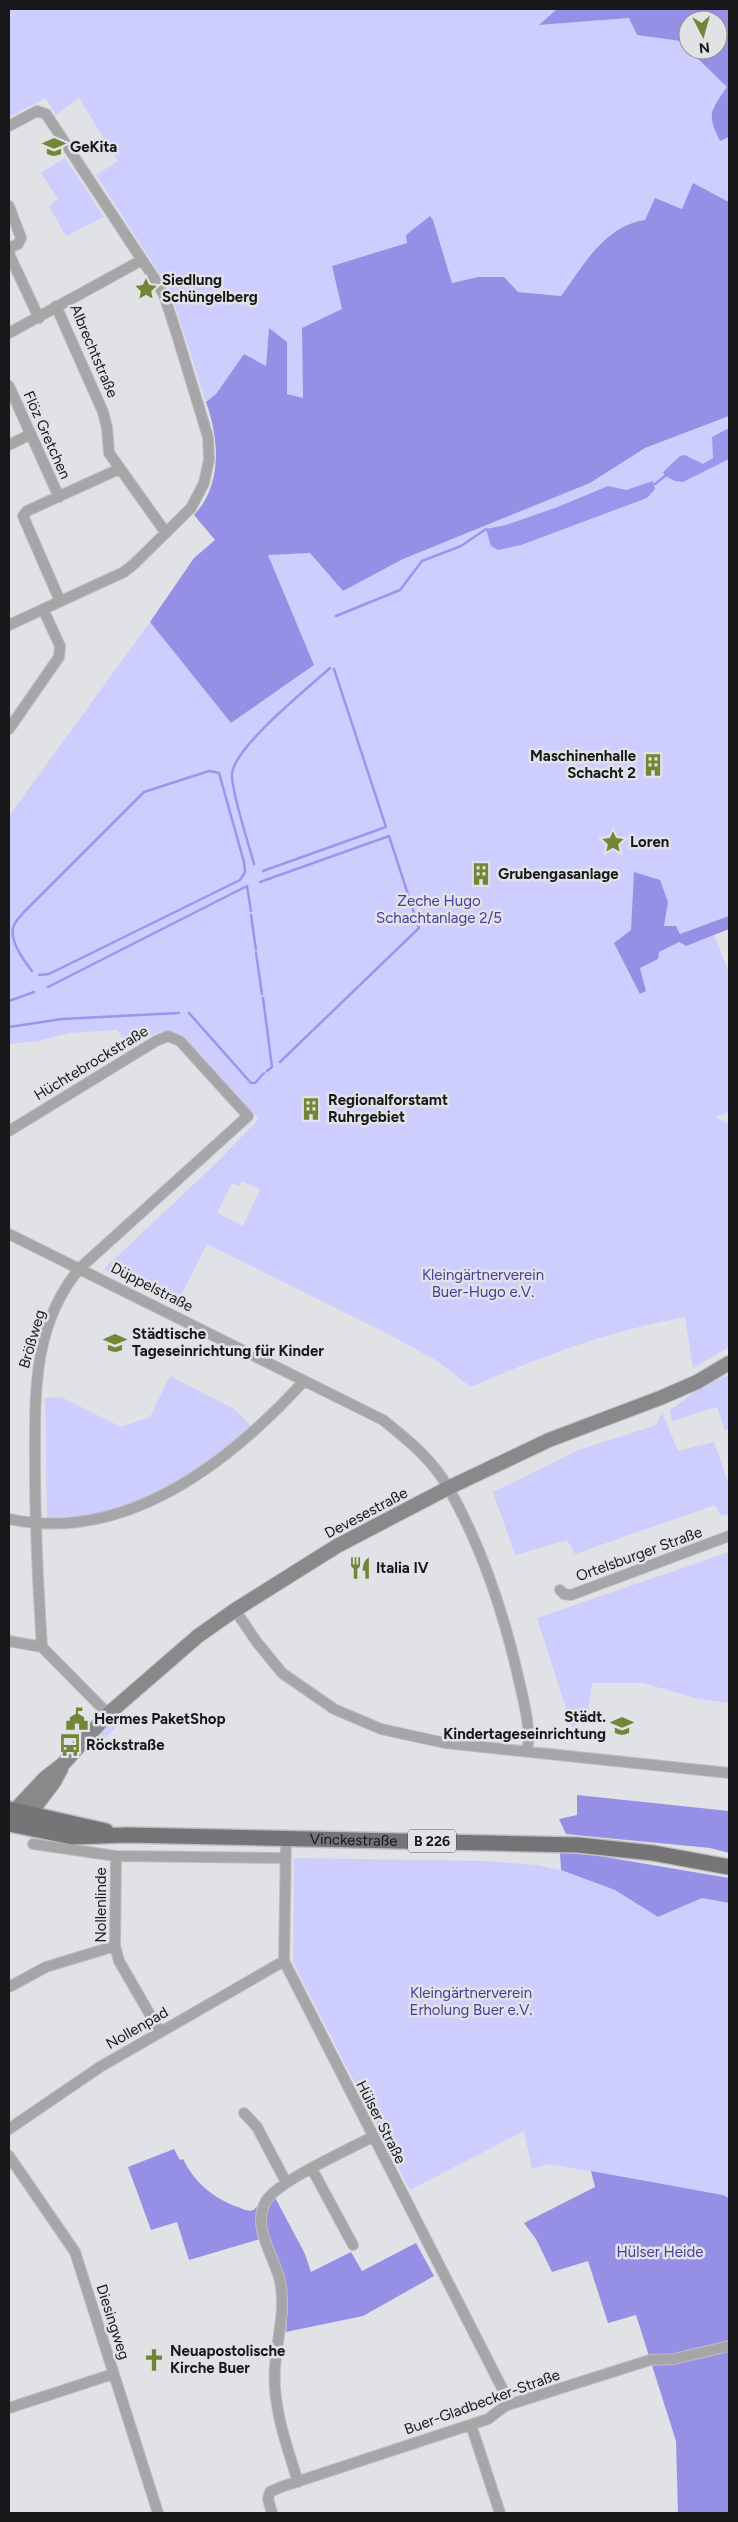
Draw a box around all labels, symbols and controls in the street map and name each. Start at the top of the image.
north arrow [678,10,728,60]
text: N [698,38,711,56]
school or university icon: GeKita [41,134,67,160]
place label: GeKita [70,138,117,156]
place label: Siedlung Schüngelberg [162,271,258,306]
place icon: Siedlung Schüngelberg [133,276,159,302]
street label: Albrechtstraße [66,302,122,400]
street label: Flöz Gretchen [20,388,74,482]
place label: Maschinenhalle Schacht 2 [530,747,637,782]
building icon: Maschinenhalle Schacht 2 [640,752,666,778]
place icon: Loren [600,829,626,855]
place label: Loren [630,833,669,851]
building icon: Grubengasanlage [468,861,494,887]
place label: Grubengasanlage [498,865,619,883]
park label: Zeche Hugo Schachtanlage 2/5 [376,892,502,927]
street label: Hüchtebrockstraße [31,1022,151,1104]
place label: Regionalforstamt Ruhrgebiet [328,1091,448,1126]
building icon: Regionalforstamt Ruhrgebiet [298,1096,324,1122]
street label: Düppelstraße [108,1259,196,1315]
park label: Kleingärtnerverein Buer-Hugo e.V. [422,1266,544,1301]
street label: Brößweg [15,1308,49,1370]
place label: Städtische Tageseinrichtung für Kinder [132,1325,324,1360]
school or university icon: Städtische Tageseinrichtung für Kinder [102,1330,128,1356]
street label: Devesestraße [321,1484,411,1542]
street label: Ortelsburger Straße [573,1523,705,1585]
restaurant icon: Italia IV [347,1555,373,1581]
place label: Italia IV [376,1559,429,1577]
public building icon: Hermes PaketShop [64,1706,90,1732]
place label: Städt. Kindertageseinrichtung [443,1708,606,1743]
place label: Hermes PaketShop [94,1710,226,1728]
school or university icon: Städt. Kindertageseinrichtung [609,1713,635,1739]
bus stop icon: Röckstraße [57,1732,83,1758]
place label: Röckstraße [86,1736,165,1754]
street label: Vinckestraße [309,1830,398,1850]
road number: B 226 [408,1830,456,1852]
street label: Nollenlinde [92,1867,110,1943]
park label: Kleingärtnerverein Erholung Buer e.V. [410,1984,532,2019]
street label: Nollenpad [103,2003,171,2053]
street label: Hülser Straße [352,2077,410,2167]
park label: Hülser Heide [617,2243,703,2261]
street label: Diesingweg [92,2282,134,2362]
place label: Neuapostolische Kirche Buer [170,2342,286,2377]
church icon: Neuapostolische Kirche Buer [141,2347,167,2373]
street label: Buer-Gladbecker-Straße [402,2365,562,2439]

